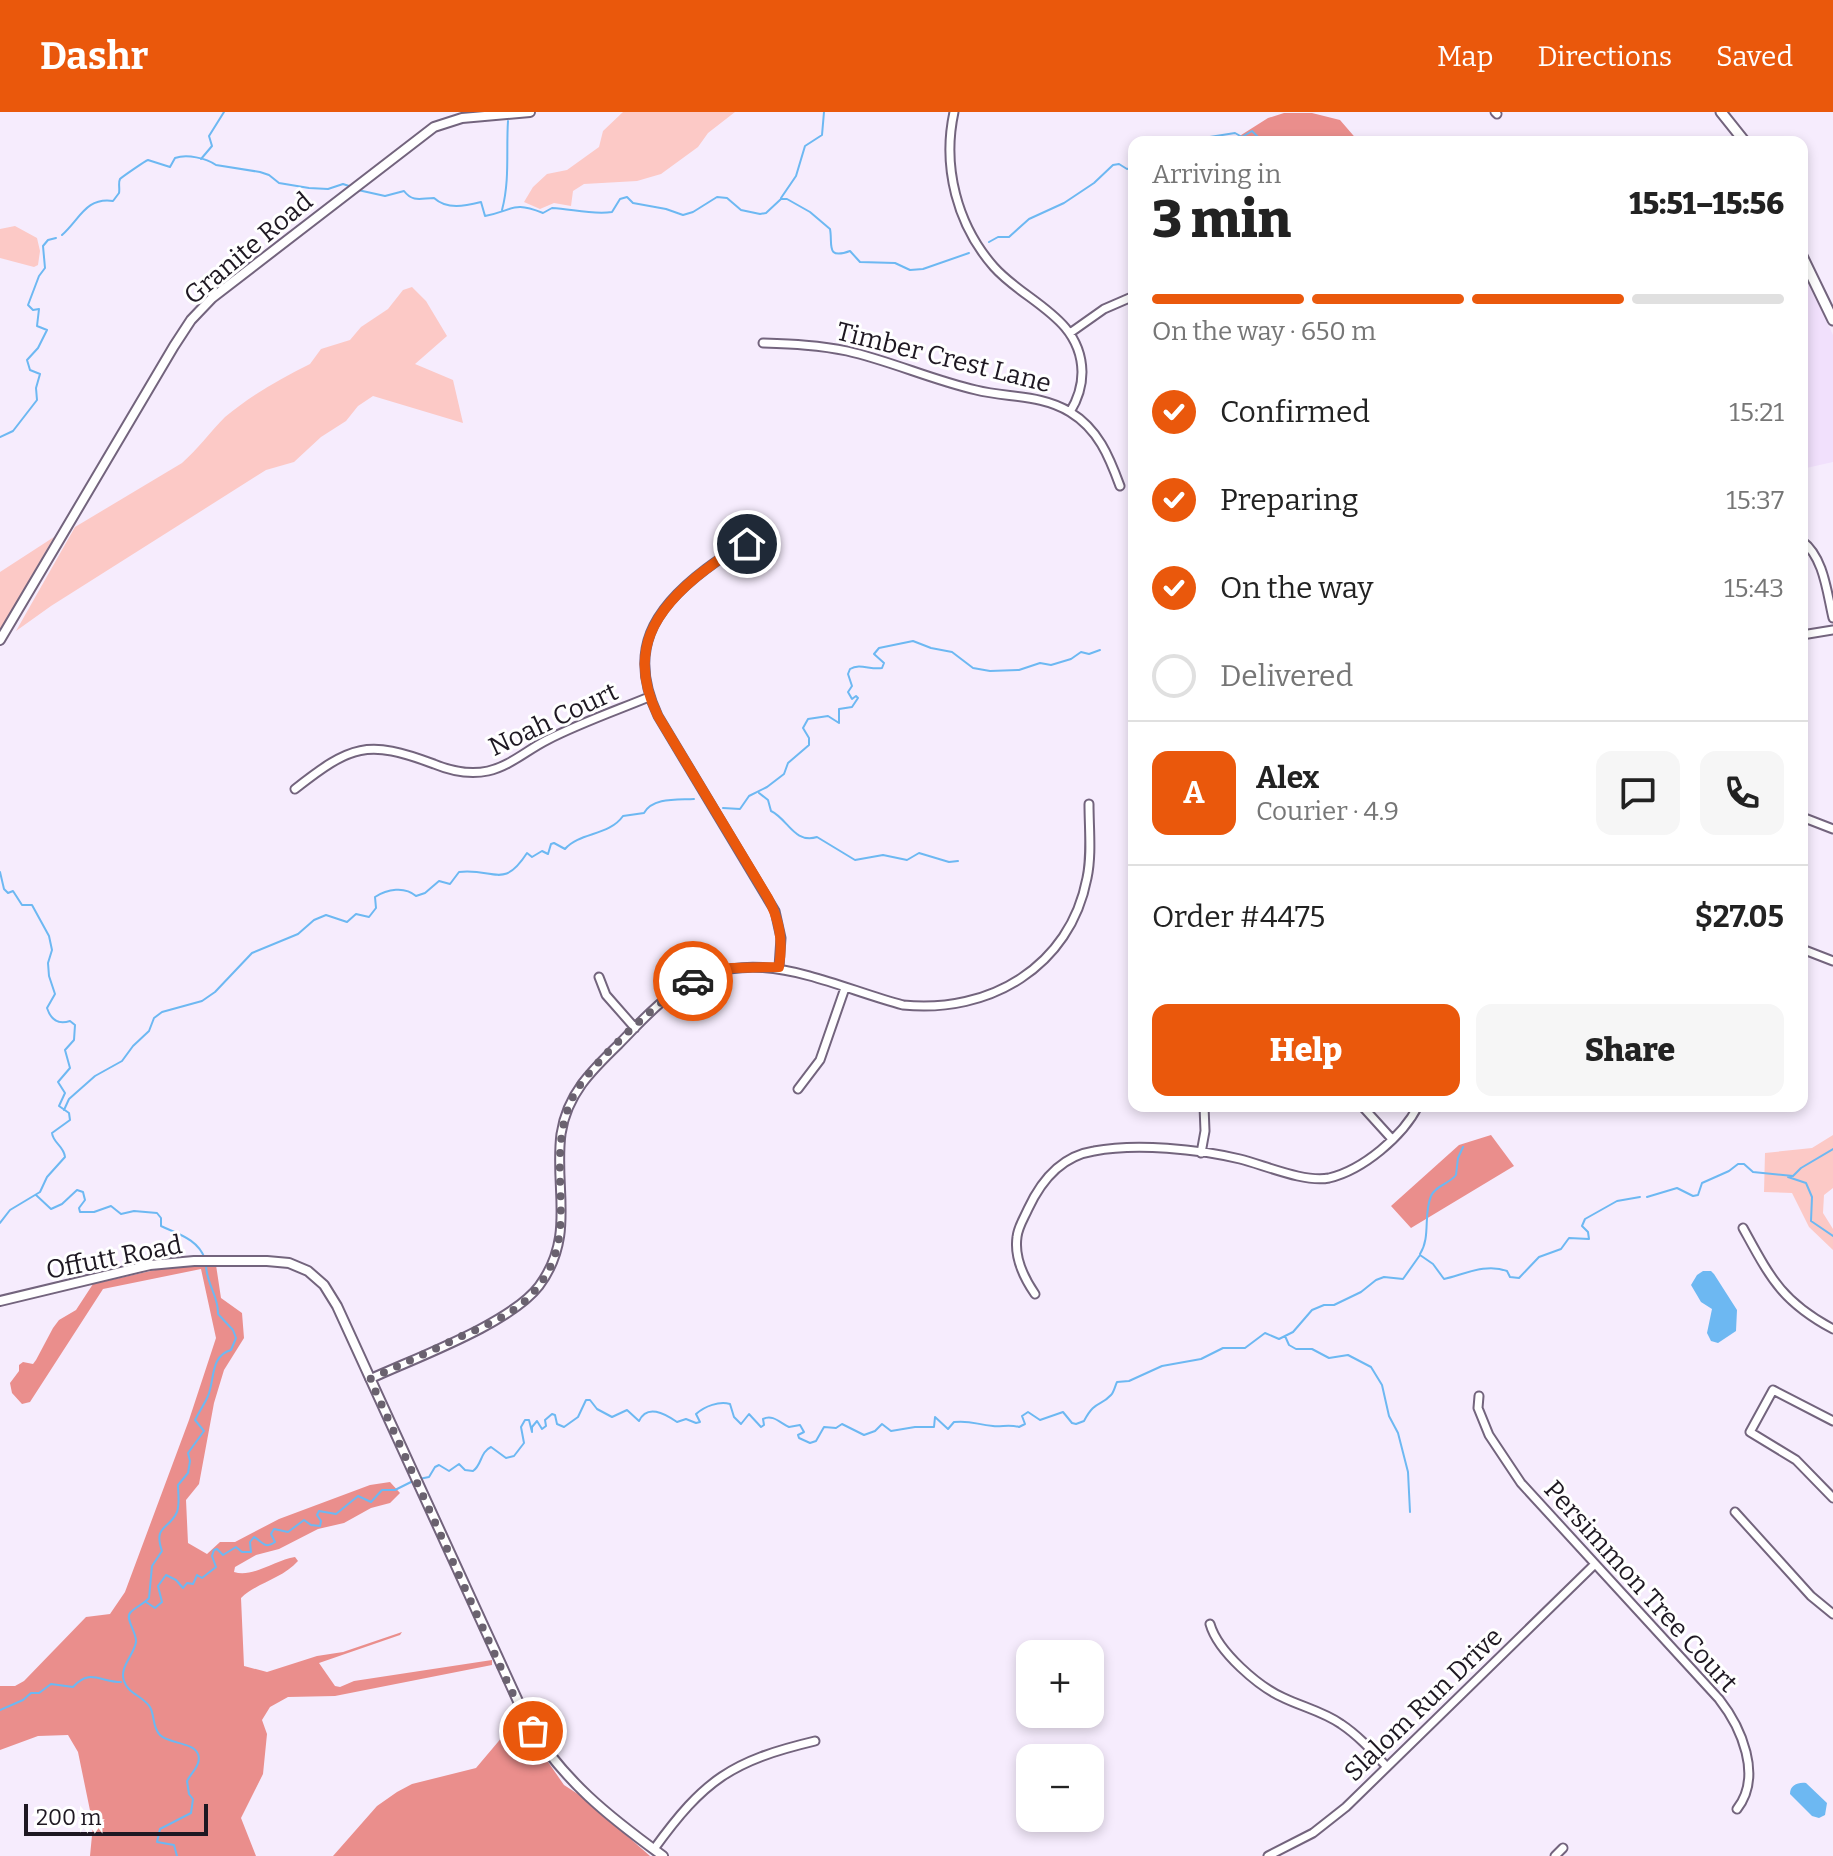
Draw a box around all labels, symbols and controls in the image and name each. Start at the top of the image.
text: Dashr [40,33,148,79]
text: Map [1437,40,1493,73]
text: Directions [1537,40,1672,73]
text: Saved [1716,40,1793,73]
text: Arriving in [1152,159,1281,190]
street label: Granite Road [178,186,319,311]
text: 15:51–15:56 [1629,186,1784,222]
text: 3 min [1152,188,1291,251]
street label: Timber Crest Lane [833,316,1054,399]
text: On the way · 650 m [1152,316,1376,347]
icon: check [1152,390,1196,434]
text: Confirmed [1220,394,1370,430]
text: 15:21 [1729,397,1784,428]
icon: check [1152,478,1196,522]
text: Preparing [1220,482,1358,518]
text: 15:37 [1726,485,1784,516]
pin [713,510,781,578]
icon: home [725,522,769,566]
icon: check [1152,566,1196,610]
text: On the way [1220,570,1373,606]
text: 15:43 [1724,573,1784,604]
text: Delivered [1220,658,1353,694]
street label: Noah Court [484,676,623,763]
button: chat [1596,751,1680,835]
button: phone [1700,751,1784,835]
text: Alex [1256,760,1319,796]
text: A [1183,775,1205,811]
text: Courier · 4.9 [1256,796,1399,827]
text: Order #4475 [1152,899,1325,935]
text: $27.05 [1695,899,1784,935]
courier [653,941,733,1021]
icon: car [671,959,715,1003]
button: Help [1152,1004,1460,1096]
button: Share [1476,1004,1784,1096]
street label: Offutt Road [43,1229,185,1286]
street label: Persimmon Tree Court [1537,1474,1744,1699]
street label: Slalom Run Drive [1338,1621,1509,1788]
map controls [1016,1640,1104,1832]
button: + [1016,1640,1104,1728]
pin [499,1697,567,1765]
icon: bag [511,1709,555,1753]
button: − [1016,1744,1104,1832]
scale bar [24,1800,208,1836]
text: 200 m [36,1804,102,1831]

